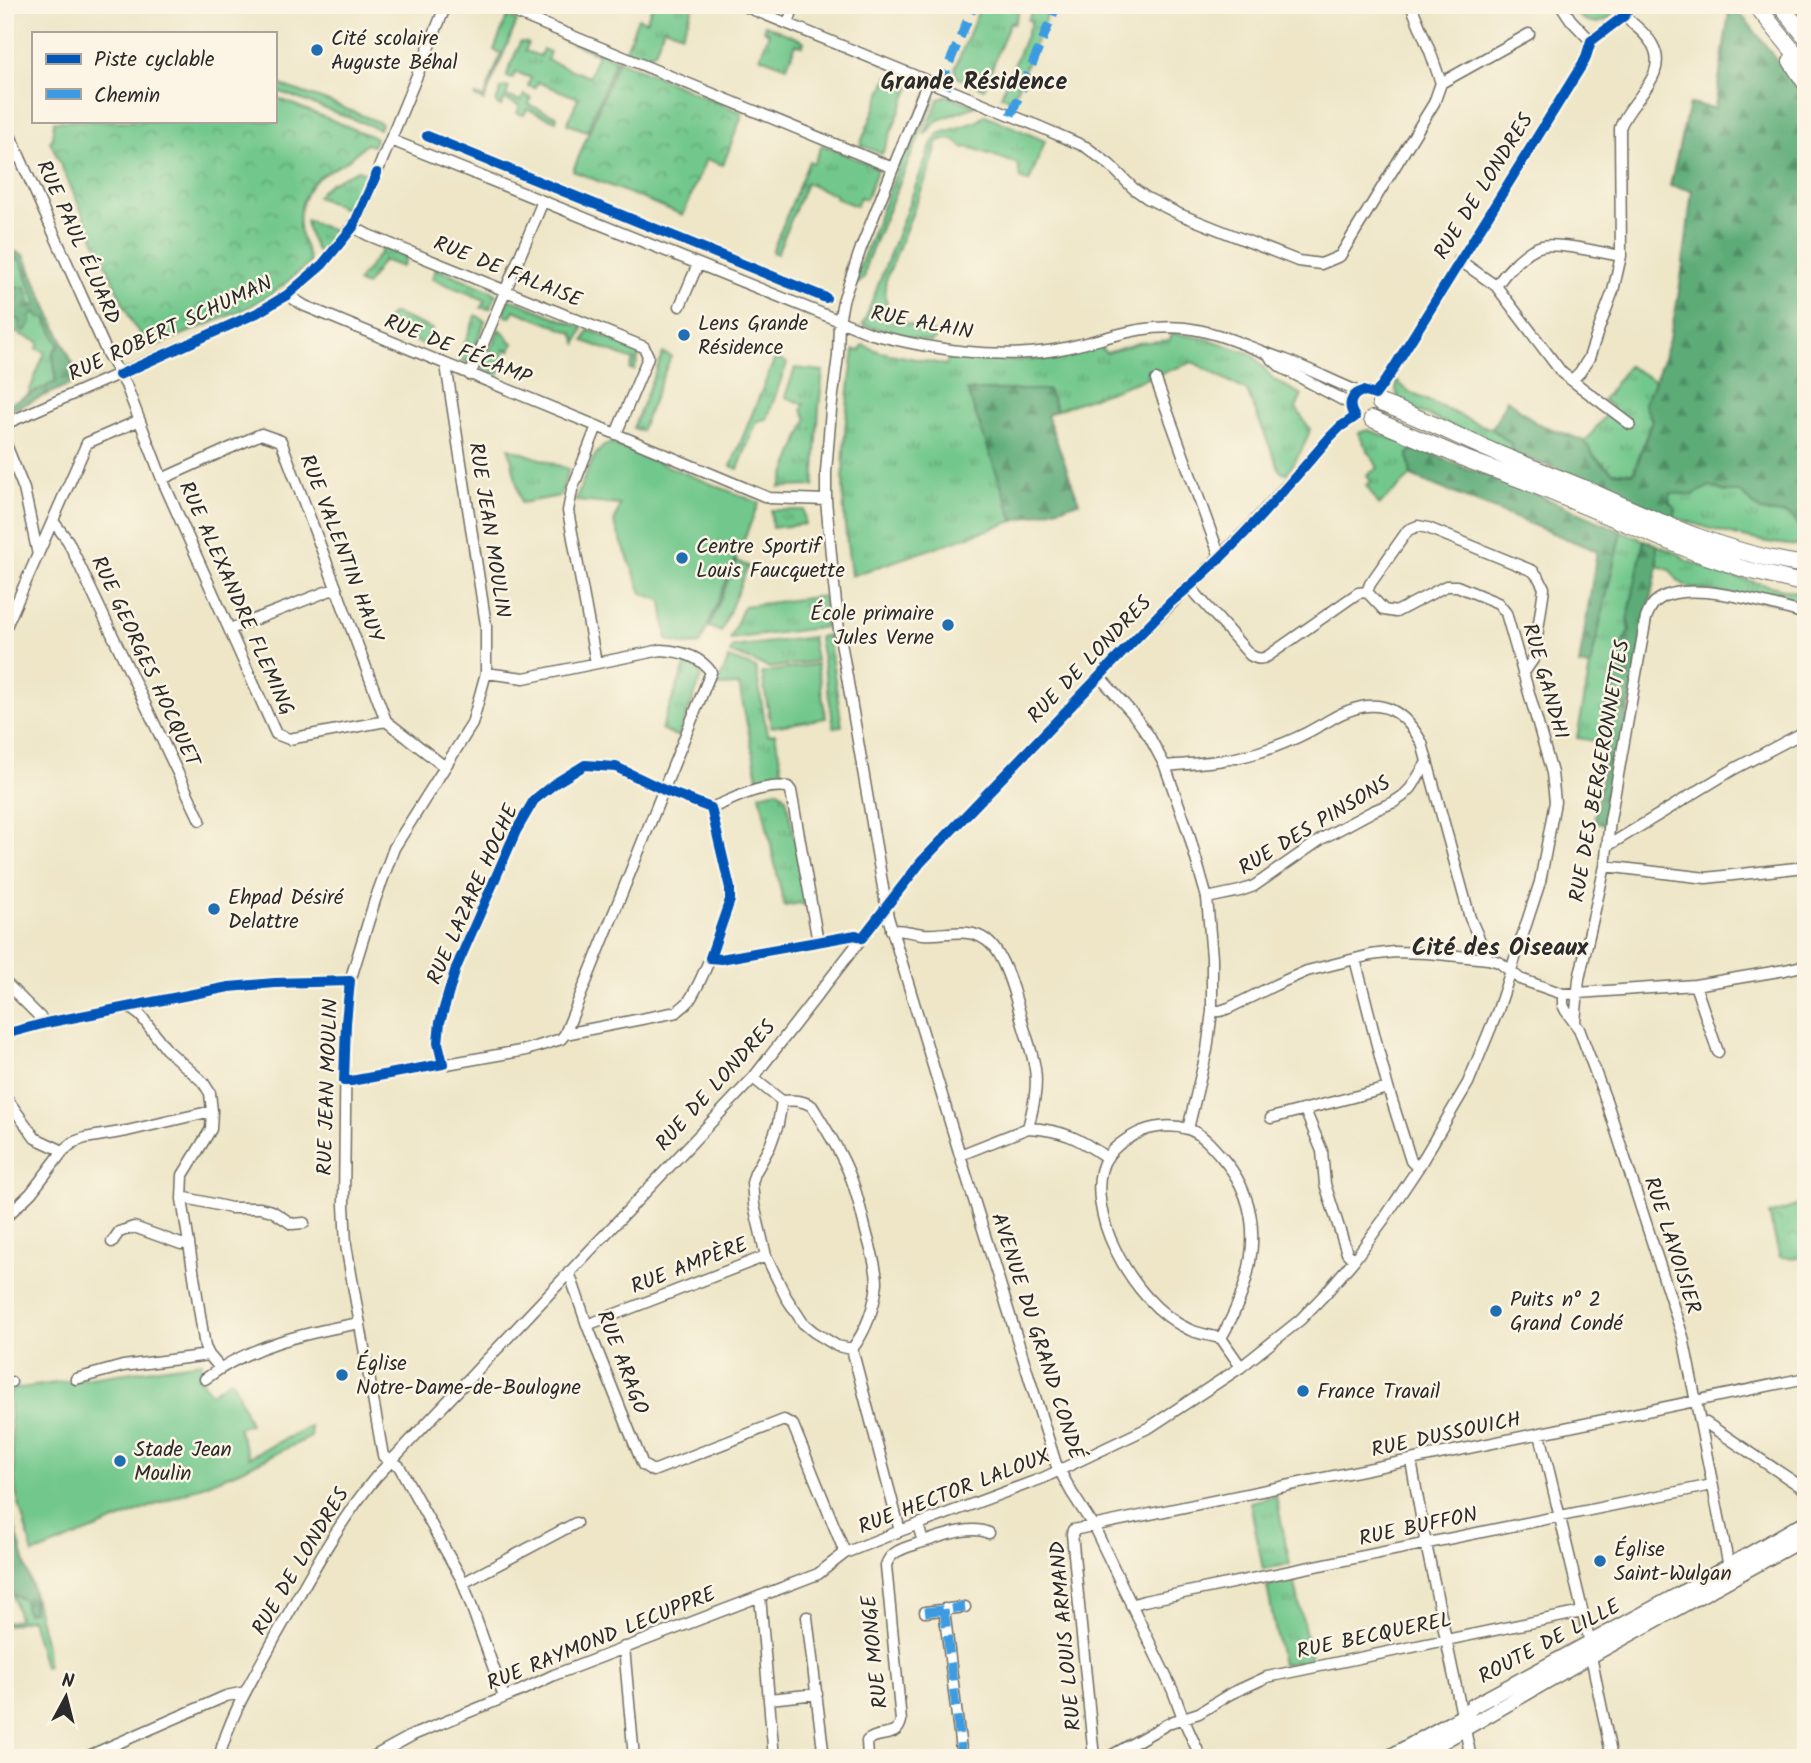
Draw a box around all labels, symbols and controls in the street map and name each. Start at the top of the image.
place label: Cité scolaire Auguste Béhal [331,23,458,80]
legend [32,32,276,122]
marker: Cité scolaire Auguste Béhal [309,42,325,58]
text: Piste cyclable [94,44,215,77]
district label: Grande Résidence [881,63,1068,102]
text: Chemin [94,80,160,113]
street label: RUE DE LONDRES [1426,107,1543,267]
street label: RUE PAUL ÉLUARD [27,155,129,330]
street label: RUE DE FALAISE [428,228,587,317]
street label: RUE ROBERT SCHUMAN [63,267,278,391]
street label: RUE ALAIN [868,297,976,350]
street label: RUE DE FÉCAMP [379,306,537,395]
place label: Lens Grande Résidence [698,308,809,365]
marker: Lens Grande Résidence [676,327,692,343]
street label: RUE JEAN MOULIN [458,440,519,620]
street label: RUE VALENTIN HAUY [289,450,392,648]
street label: RUE ALEXANDRE FLEMING [169,476,302,721]
place label: Centre Sportif Louis Faucquette [696,531,845,588]
marker: Centre Sportif Louis Faucquette [674,550,690,566]
street label: RUE GEORGES HOCQUET [81,551,209,774]
street label: RUE DE LONDRES [1020,588,1160,732]
place label: École primaire Jules Verne [810,598,935,655]
marker: École primaire Jules Verne [940,617,956,633]
street label: RUE GANDHI [1512,619,1577,743]
street label: RUE DES BERGERONNETTES [1561,638,1640,905]
street label: RUE DES PINSONS [1232,768,1397,885]
street label: RUE LAZARE HOCHE [419,798,528,990]
place label: Ehpad Désiré Delattre [228,882,344,939]
marker: Ehpad Désiré Delattre [206,901,222,917]
district label: Cité des Oiseaux [1412,929,1589,968]
street label: RUE JEAN MOULIN [309,998,348,1176]
street label: RUE DE LONDRES [648,1013,784,1159]
street label: RUE LAVOISIER [1634,1173,1709,1318]
street label: AVENUE DU GRAND CONDÉ [981,1209,1092,1465]
street label: RUE AMPÈRE [626,1229,754,1304]
place label: Puits n° 2 Grand Condé [1510,1284,1623,1341]
marker: Puits n° 2 Grand Condé [1488,1303,1504,1319]
street label: RUE ARAGO [587,1306,657,1419]
place label: Église Notre-Dame-de-Boulogne [356,1348,581,1405]
marker: Église Notre-Dame-de-Boulogne [334,1367,350,1383]
place label: France Travail [1317,1376,1440,1409]
marker: France Travail [1295,1383,1311,1399]
street label: RUE DUSSOUICH [1368,1403,1524,1467]
place label: Stade Jean Moulin [134,1434,232,1491]
street label: RUE HECTOR LALOUX [854,1440,1056,1544]
marker: Stade Jean Moulin [112,1453,128,1469]
street label: RUE DE LONDRES [244,1481,359,1642]
street label: RUE BUFFON [1356,1499,1481,1556]
place label: Église Saint-Wulgan [1614,1534,1732,1591]
street label: RUE LOUIS ARMAND [1042,1539,1091,1732]
marker: Église Saint-Wulgan [1592,1553,1608,1569]
street label: RUE RAYMOND LECUPPRE [482,1578,722,1700]
street label: ROUTE DE LILLE [1473,1591,1627,1694]
street label: RUE MONGE [853,1593,898,1710]
street label: RUE BECQUEREL [1294,1604,1455,1669]
north arrow [32,1662,102,1732]
text: N [60,1666,76,1698]

